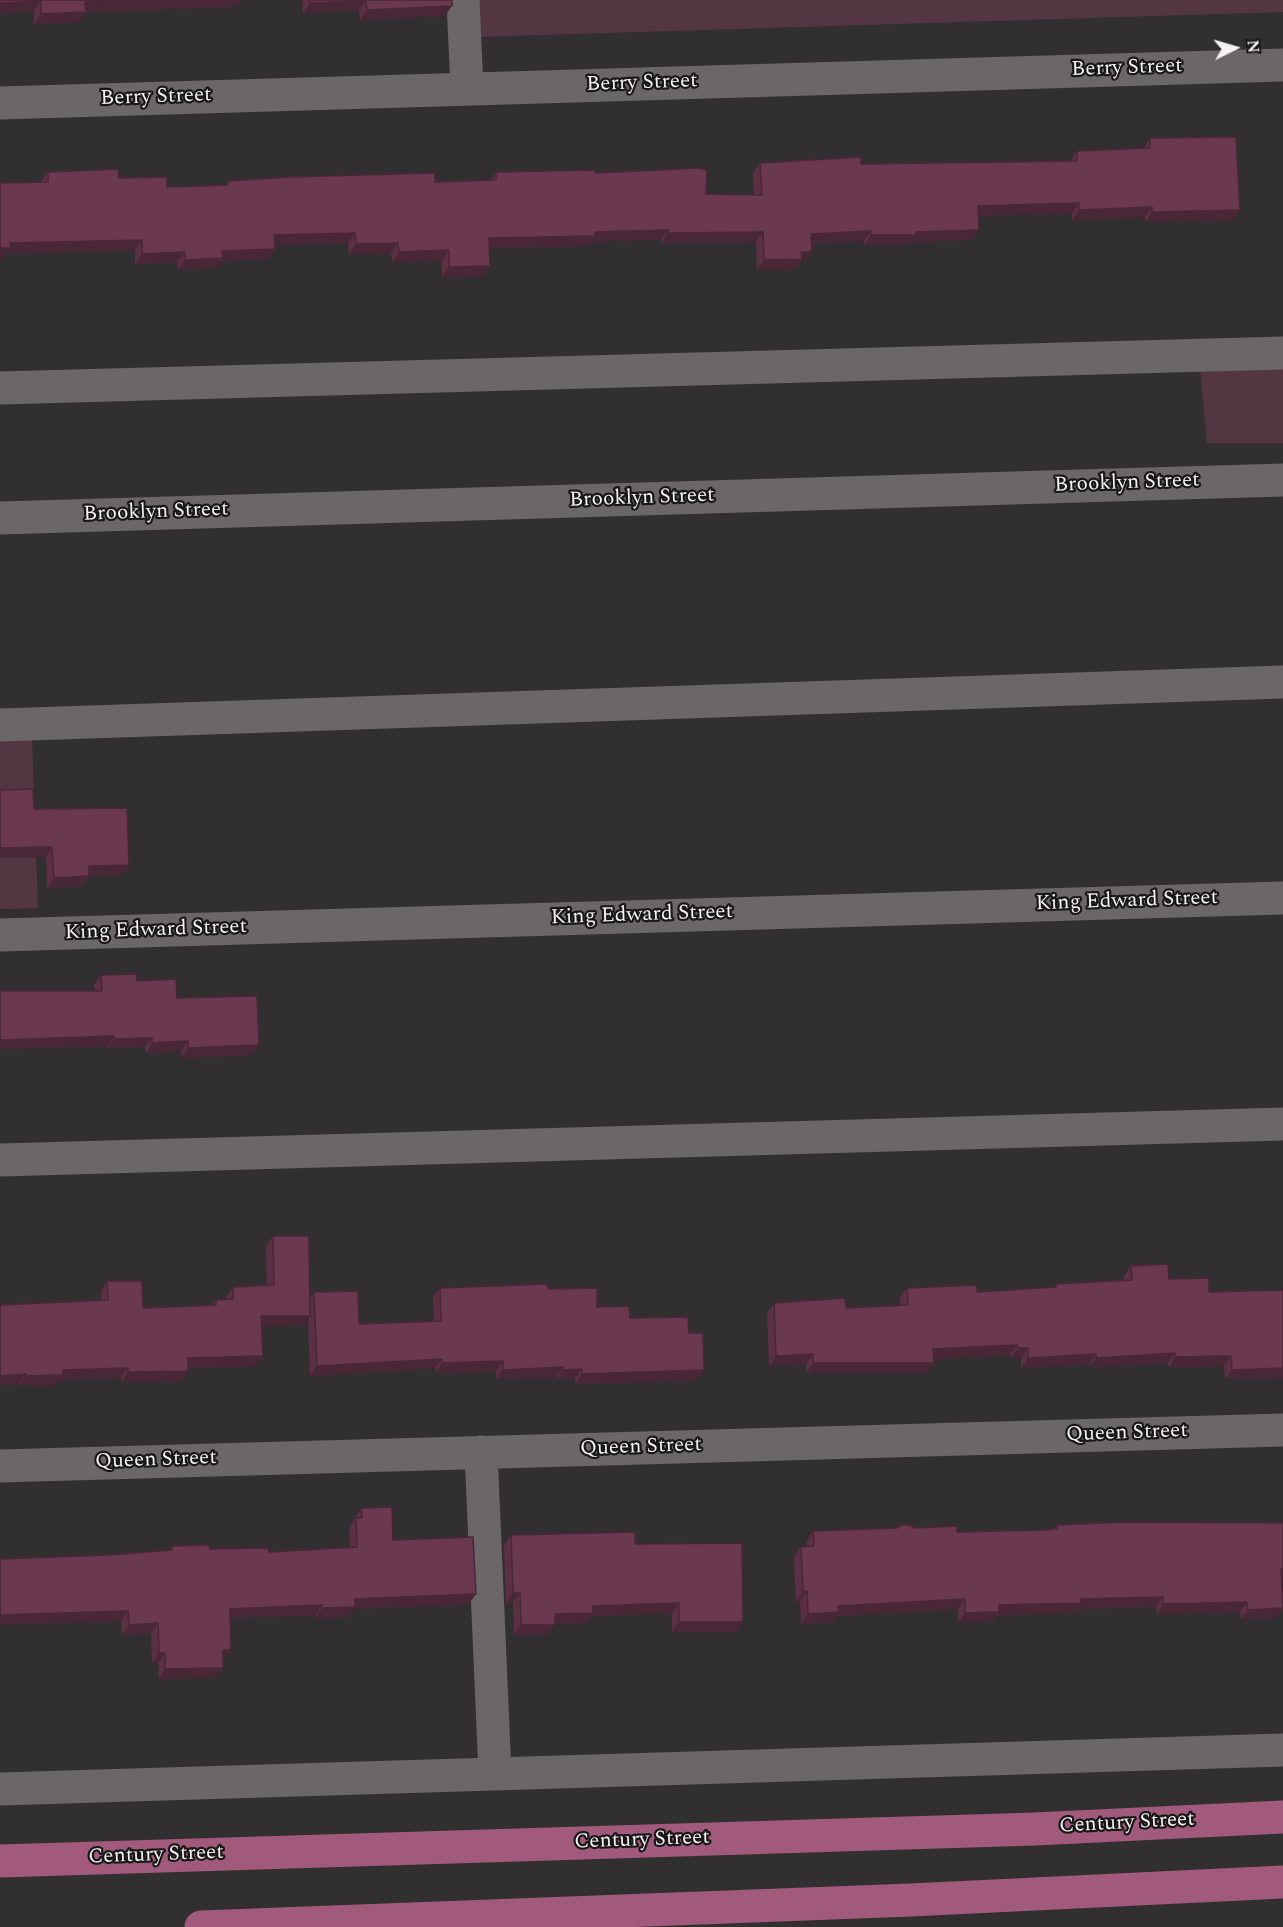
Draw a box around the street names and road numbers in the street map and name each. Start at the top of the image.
street label: Berry Street [1071,54,1183,84]
street label: Berry Street [586,69,698,99]
street label: Berry Street [100,83,212,113]
street label: Brooklyn Street [1054,469,1200,499]
street label: Brooklyn Street [569,484,715,514]
street label: Brooklyn Street [83,498,229,528]
street label: King Edward Street [1035,886,1219,918]
street label: King Edward Street [550,900,734,932]
street label: King Edward Street [64,915,248,947]
street label: Queen Street [1066,1419,1188,1449]
street label: Queen Street [580,1433,702,1463]
street label: Queen Street [95,1446,217,1476]
street label: Century Street [1059,1808,1195,1840]
street label: Century Street [574,1826,710,1856]
street label: Century Street [88,1841,224,1871]

